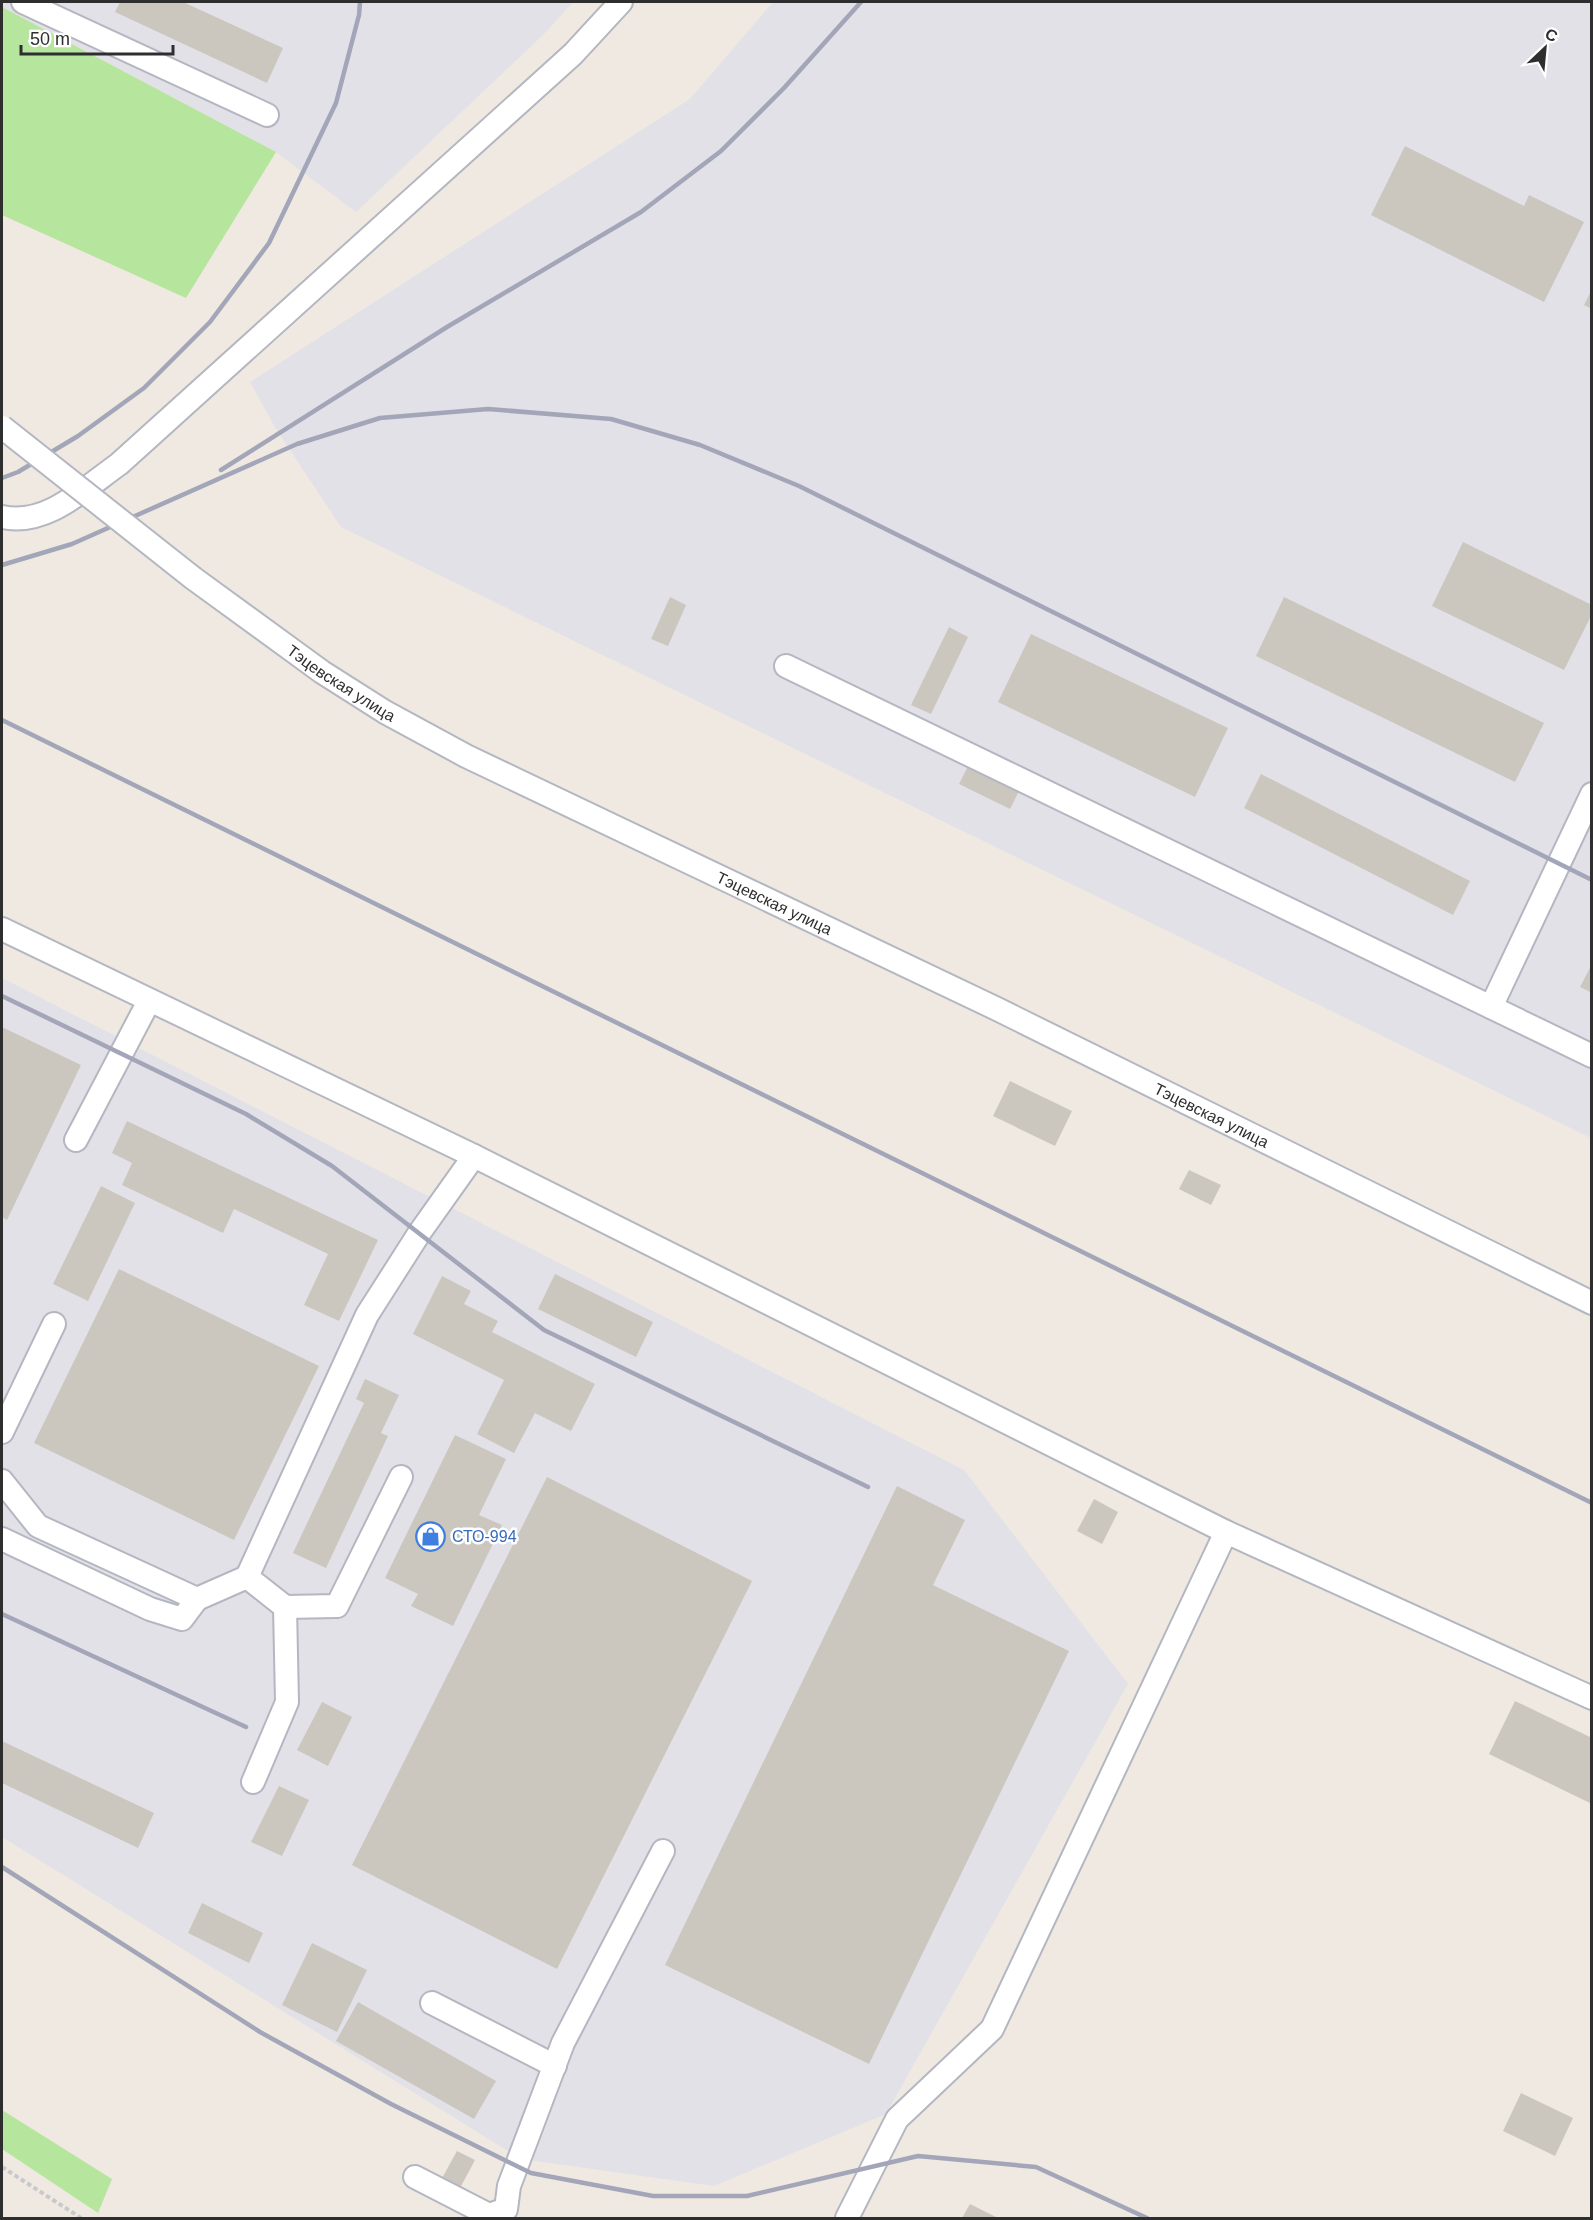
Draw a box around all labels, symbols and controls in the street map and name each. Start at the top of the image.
scale bar [21,18,172,56]
north arrow [1515,18,1575,78]
text: С [1542,25,1561,45]
text: 50 m [30,29,70,49]
street label: Тэцевская улица [284,642,398,725]
street label: Тэцевская улица [714,869,835,938]
street label: Тэцевская улица [1151,1080,1272,1151]
shop icon: СТО-994 [415,1520,447,1552]
place label: СТО-994 [452,1528,517,1545]

